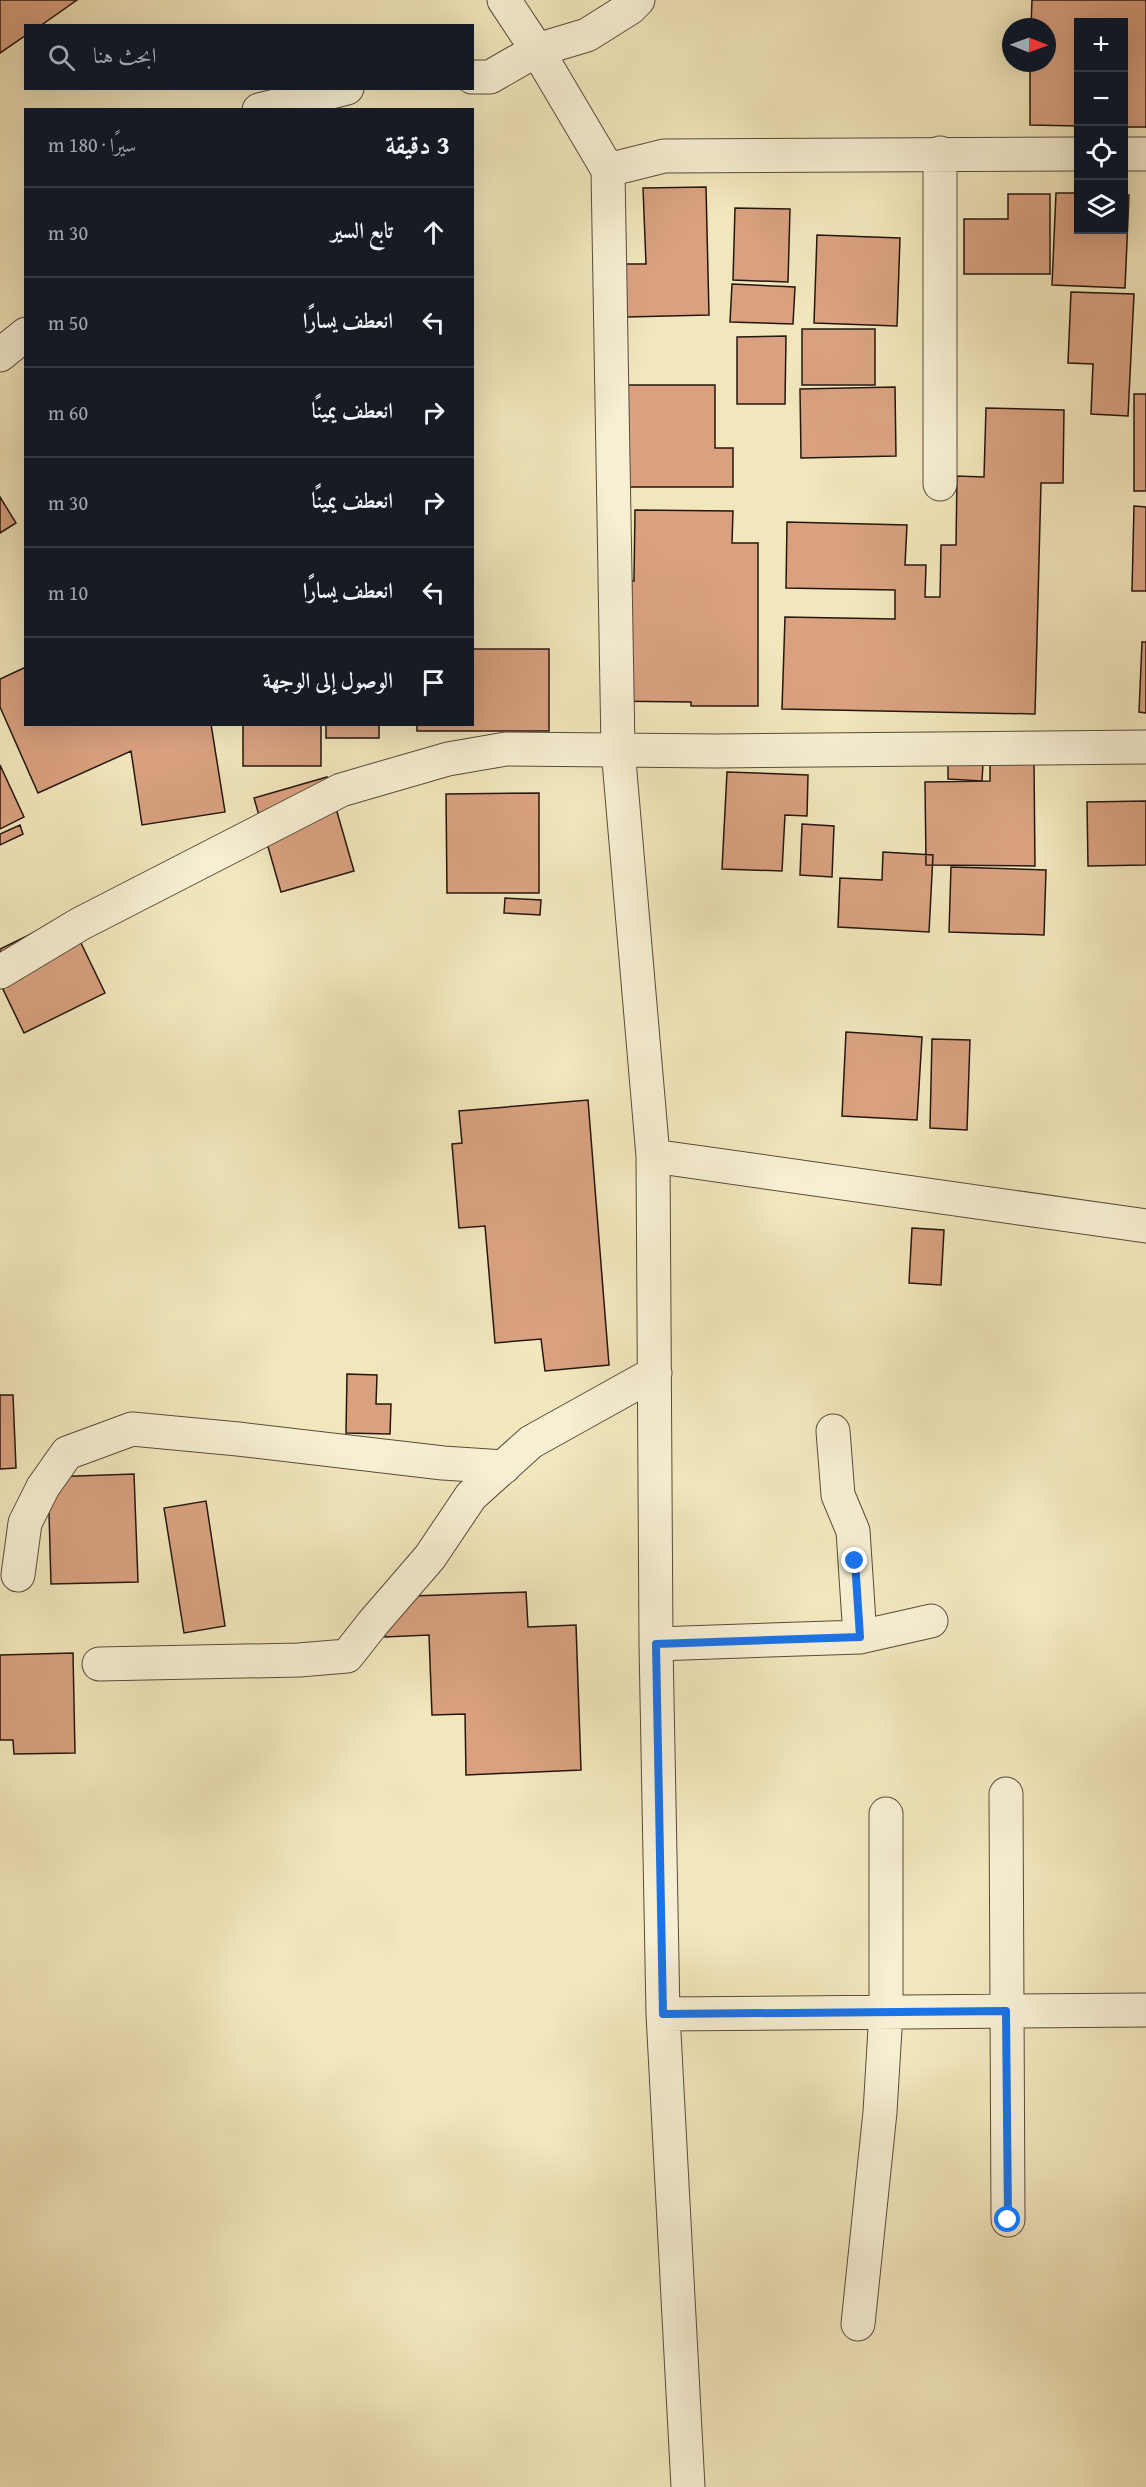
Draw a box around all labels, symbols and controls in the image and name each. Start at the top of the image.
north arrow [1002,18,1056,72]
map controls [1074,18,1128,234]
button: + [1074,18,1128,72]
search box [24,24,474,90]
text: ابحث هنا [93,39,157,71]
icon: search [45,41,78,74]
button: − [1074,72,1128,126]
text: 3 دقيقة [385,125,450,164]
button: locate [1074,126,1128,180]
text: سيرًا · 180 m [48,130,136,159]
button: layers [1074,180,1128,234]
text: تابع السير [331,214,393,246]
icon: ahead [417,216,450,249]
text: 30 m [48,218,88,247]
text: انعطف يسارًا [303,304,393,336]
icon: left [417,306,450,339]
text: 50 m [48,308,88,337]
text: انعطف يمينًا [312,394,393,426]
icon: right [417,396,450,429]
text: 60 m [48,398,88,427]
text: انعطف يمينًا [312,484,393,516]
icon: right [417,486,450,519]
text: 30 m [48,488,88,517]
text: انعطف يسارًا [303,574,393,606]
icon: left [417,576,450,609]
text: 10 m [48,578,88,607]
text: الوصول إلى الوجهة [263,664,393,696]
icon: arrive [417,666,450,699]
route end [841,1547,867,1573]
route start [994,2206,1020,2232]

